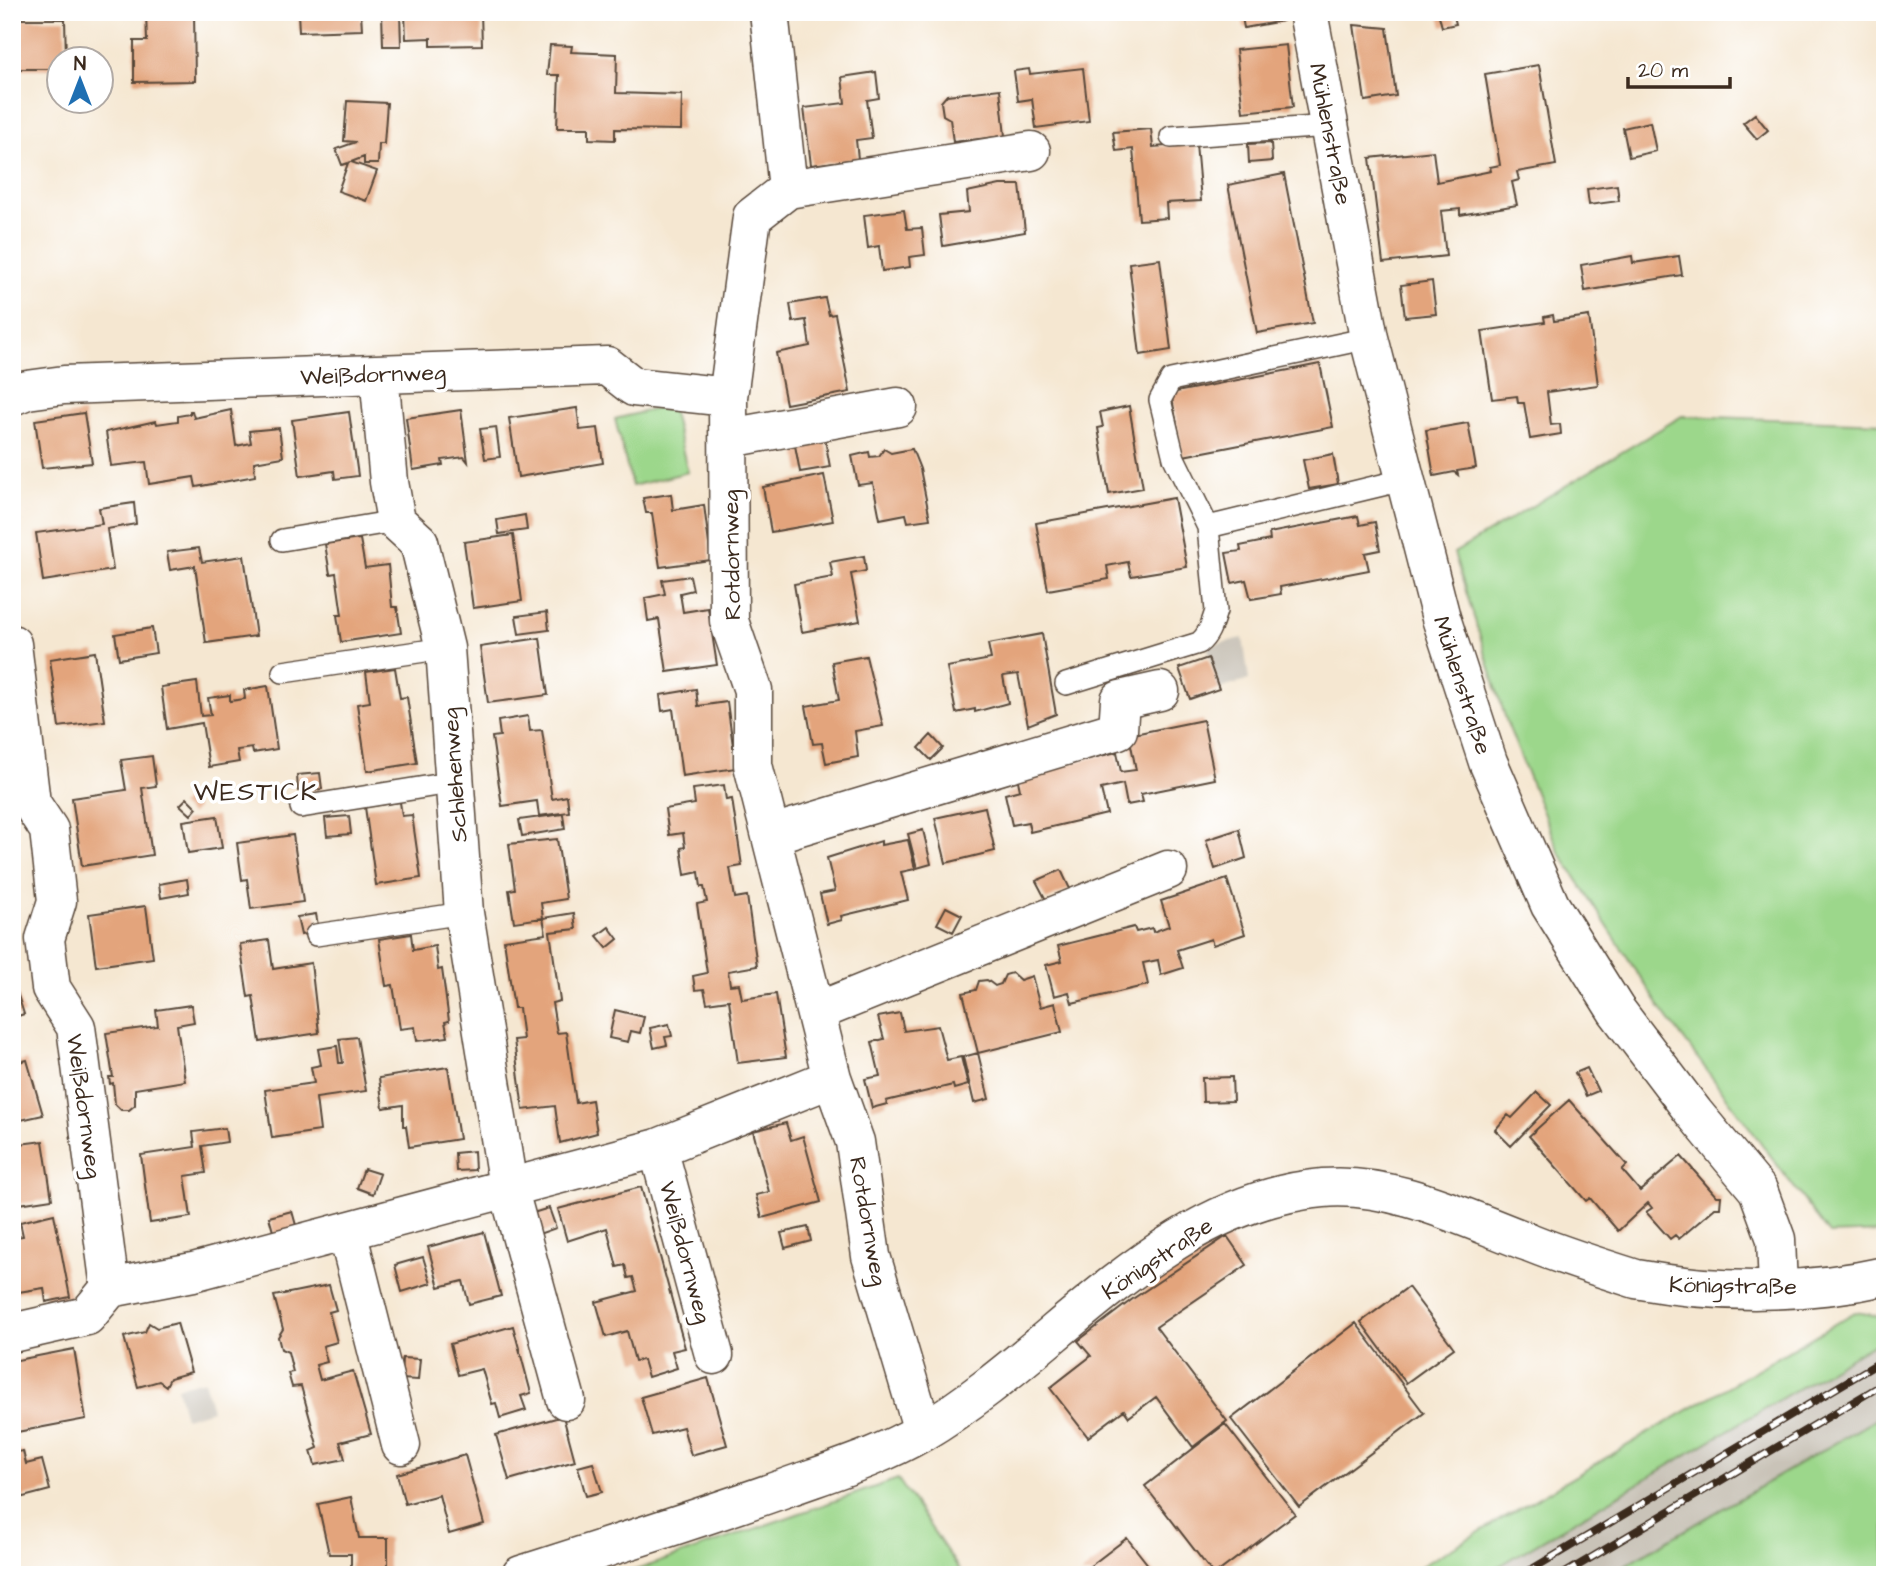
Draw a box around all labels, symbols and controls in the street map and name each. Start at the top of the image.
north arrow [46,46,116,116]
scale bar [1628,46,1729,90]
text: N [74,51,86,78]
text: 20 m [1638,56,1689,85]
street label: Mühlenstraße [1301,61,1359,208]
street label: Weißdornweg [300,356,447,395]
street label: Rotdornweg [715,489,750,620]
street label: Mühlenstraße [1425,612,1499,759]
street label: Schlehenweg [434,706,477,843]
district label: WESTICK [194,774,318,810]
street label: Weißdornweg [57,1032,110,1181]
street label: Rotdornweg [840,1154,895,1288]
street label: Weißdornweg [650,1178,719,1327]
street label: Königstraße [1096,1210,1220,1309]
street label: Königstraße [1669,1269,1797,1304]

